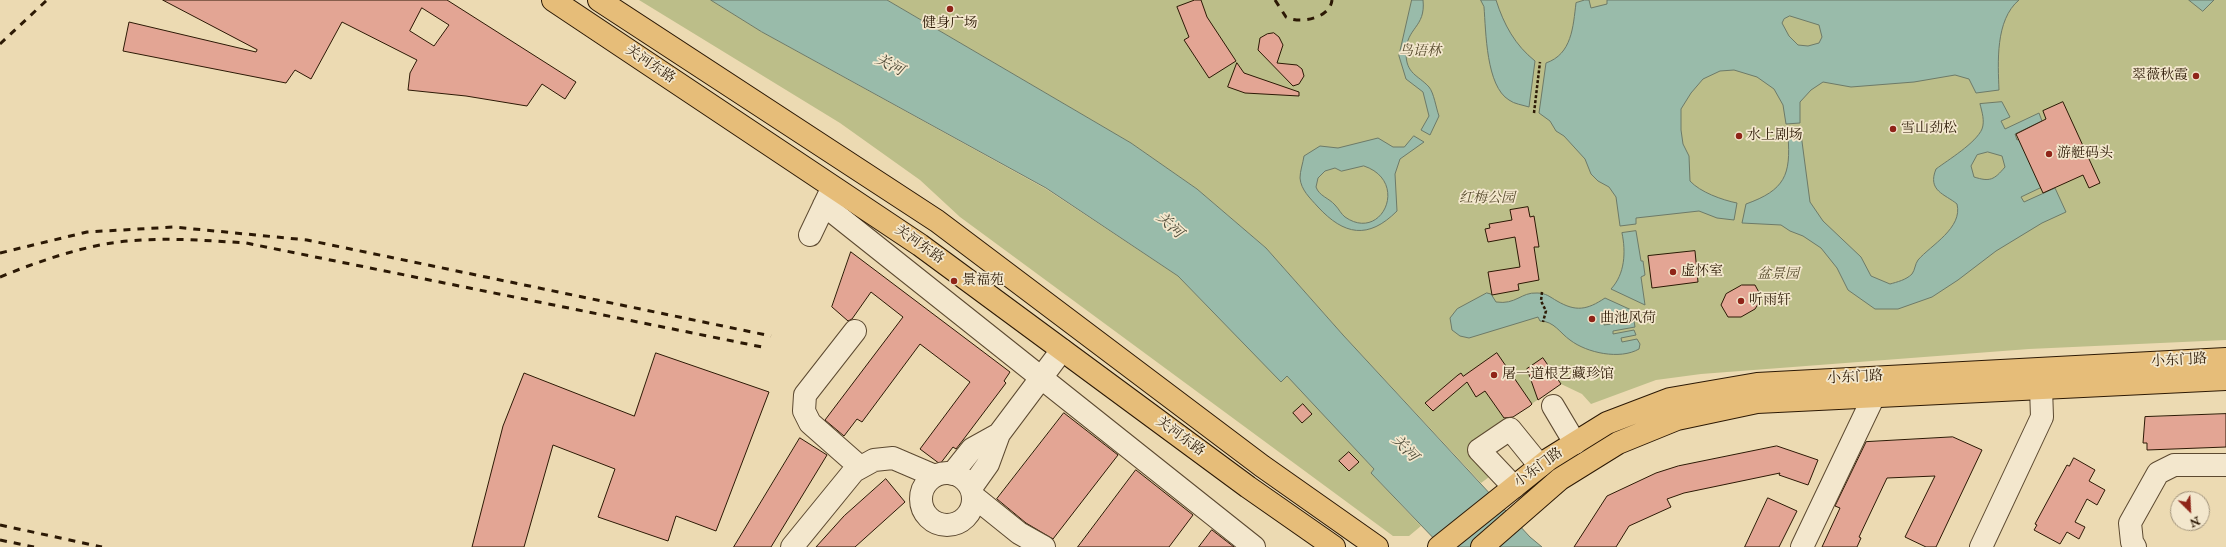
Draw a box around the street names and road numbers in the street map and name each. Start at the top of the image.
street label: 关河东路 [622,42,678,88]
street label: 关河东路 [891,222,947,268]
street label: 小东门路 [2151,351,2207,371]
street label: 小东门路 [1827,368,1883,388]
street label: 关河东路 [1152,414,1208,460]
street label: 小东门路 [1511,445,1567,491]

